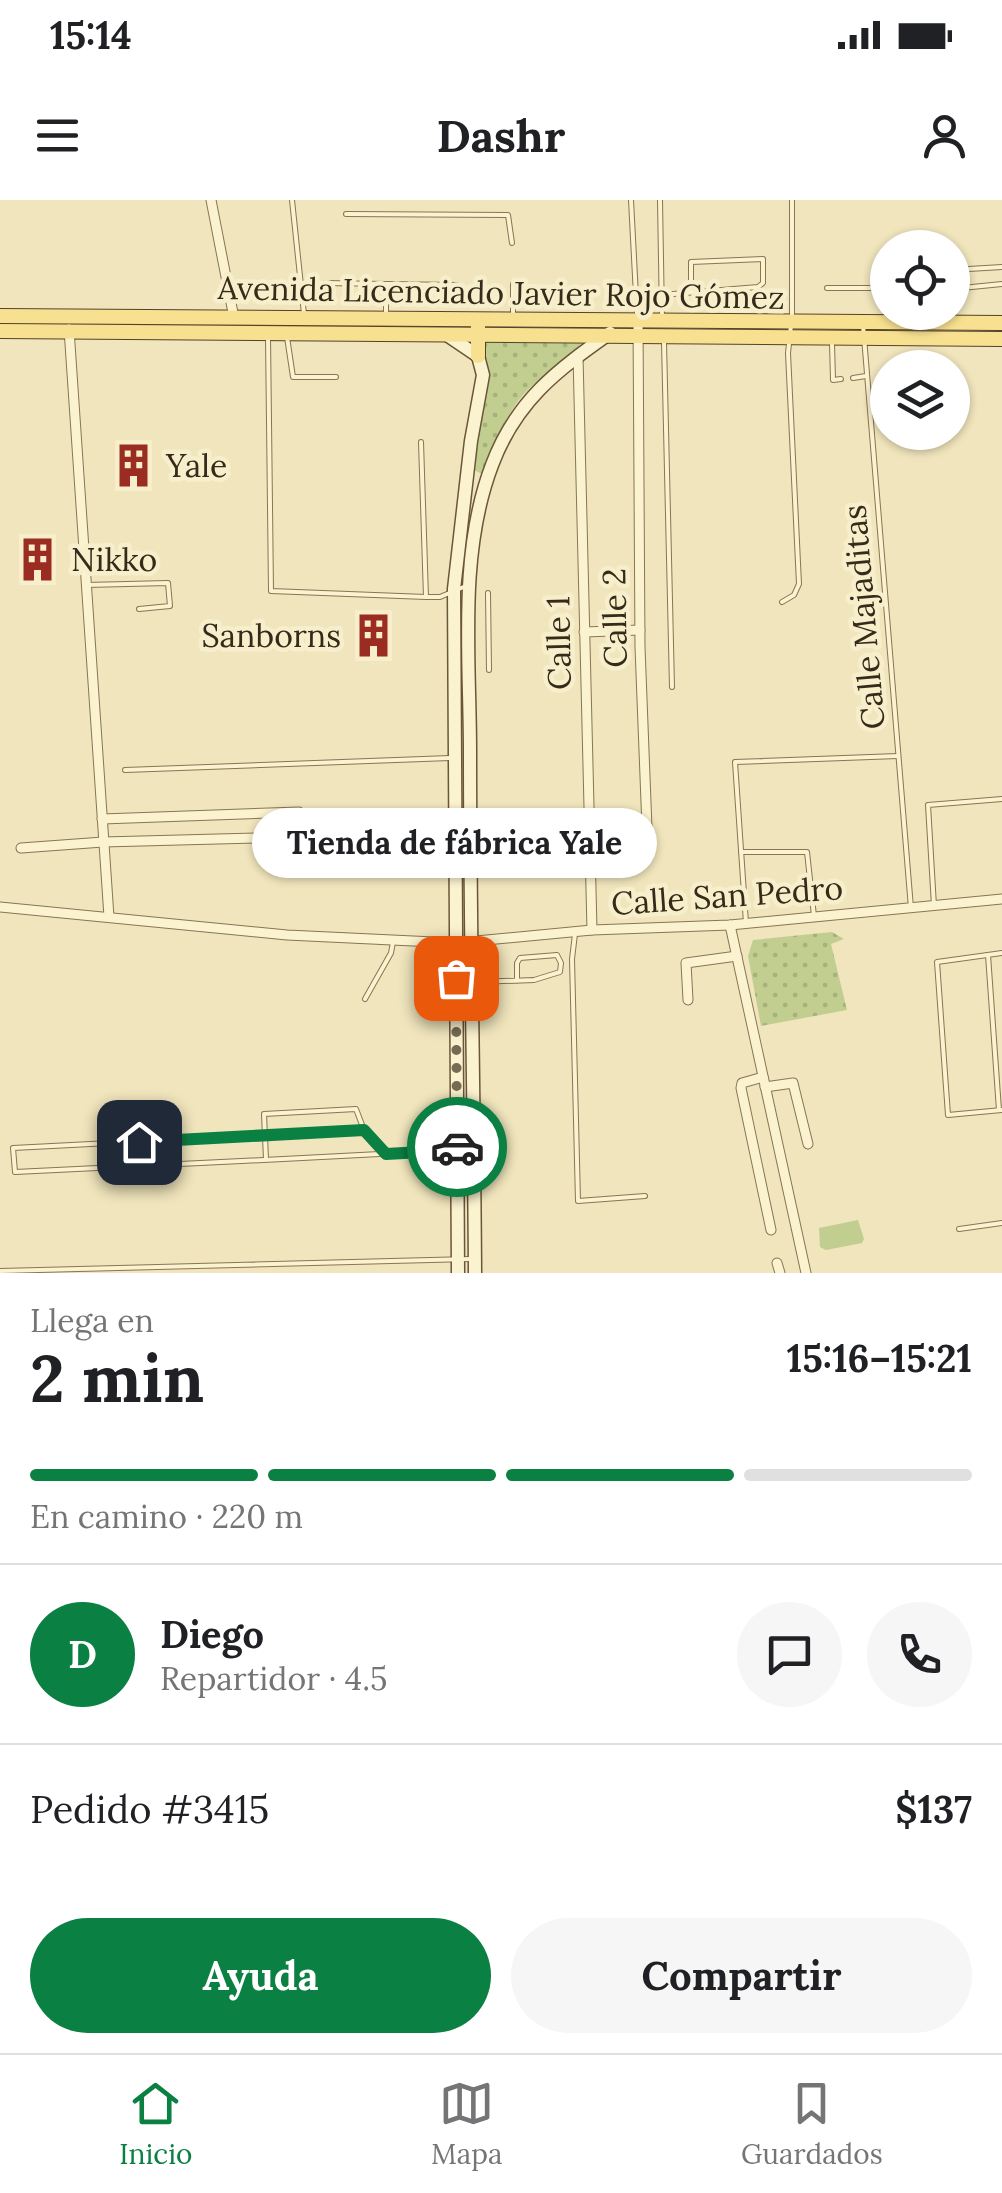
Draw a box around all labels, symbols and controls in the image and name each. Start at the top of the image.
text: 15:14 [50,11,132,59]
text: Dashr [437,107,565,164]
icon: menu [30,108,85,163]
icon: person [917,108,972,163]
map controls [870,230,970,450]
button: locate [870,230,970,330]
street label: Avenida Licenciado Javier Rojo Gómez [216,267,785,318]
button: layers [870,350,970,450]
building icon: Yale [109,442,157,490]
place label: Yale [165,445,227,486]
street label: Calle Majaditas [833,503,894,731]
building icon: Nikko [14,536,62,584]
place label: Nikko [71,539,157,580]
street label: Calle 2 [593,568,636,668]
street label: Calle 1 [537,596,580,690]
building icon: Sanborns [350,612,398,660]
place label: Sanborns [201,615,341,656]
callout: Tienda de fábrica Yale [254,808,658,878]
text: Tienda de fábrica Yale [287,822,622,863]
street label: Calle San Pedro [610,867,844,924]
pin [414,936,499,1021]
icon: bag [429,951,484,1006]
courier [407,1097,507,1197]
pin [97,1100,182,1185]
icon: home [112,1115,167,1170]
icon: car [430,1120,485,1175]
text: Llega en [30,1300,154,1341]
text: 15:16–15:21 [787,1334,972,1382]
text: 2 min [30,1337,204,1420]
text: En camino · 220 m [30,1496,303,1537]
button: chat [737,1602,842,1707]
button: phone [867,1602,972,1707]
text: Diego [160,1610,264,1658]
text: D [68,1630,97,1678]
text: Repartidor · 4.5 [160,1658,388,1699]
text: Pedido #3415 [30,1785,269,1833]
text: $137 [895,1785,972,1833]
button: Ayuda [30,1918,491,2033]
button: Compartir [511,1918,972,2033]
tab: Inicio [119,2076,192,2172]
tab: Mapa [431,2076,502,2172]
tab: Guardados [741,2076,883,2172]

